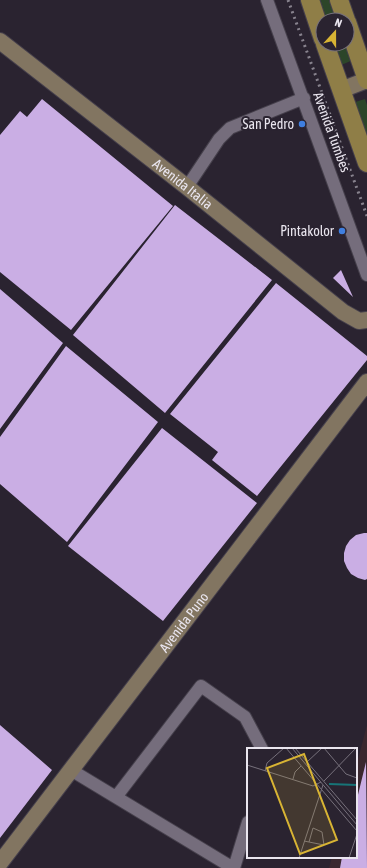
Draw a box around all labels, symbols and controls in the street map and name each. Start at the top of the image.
north arrow [315,12,355,52]
text: N [333,16,344,29]
street label: Avenida Tumbes [310,90,354,174]
place label: San Pedro [243,116,294,132]
marker: San Pedro [297,119,307,129]
street label: Avenida Italia [150,155,216,212]
place label: Pintakolor [280,223,335,239]
marker: Pintakolor [337,226,347,236]
street label: Avenida Puno [156,589,212,655]
inset map [247,748,357,858]

